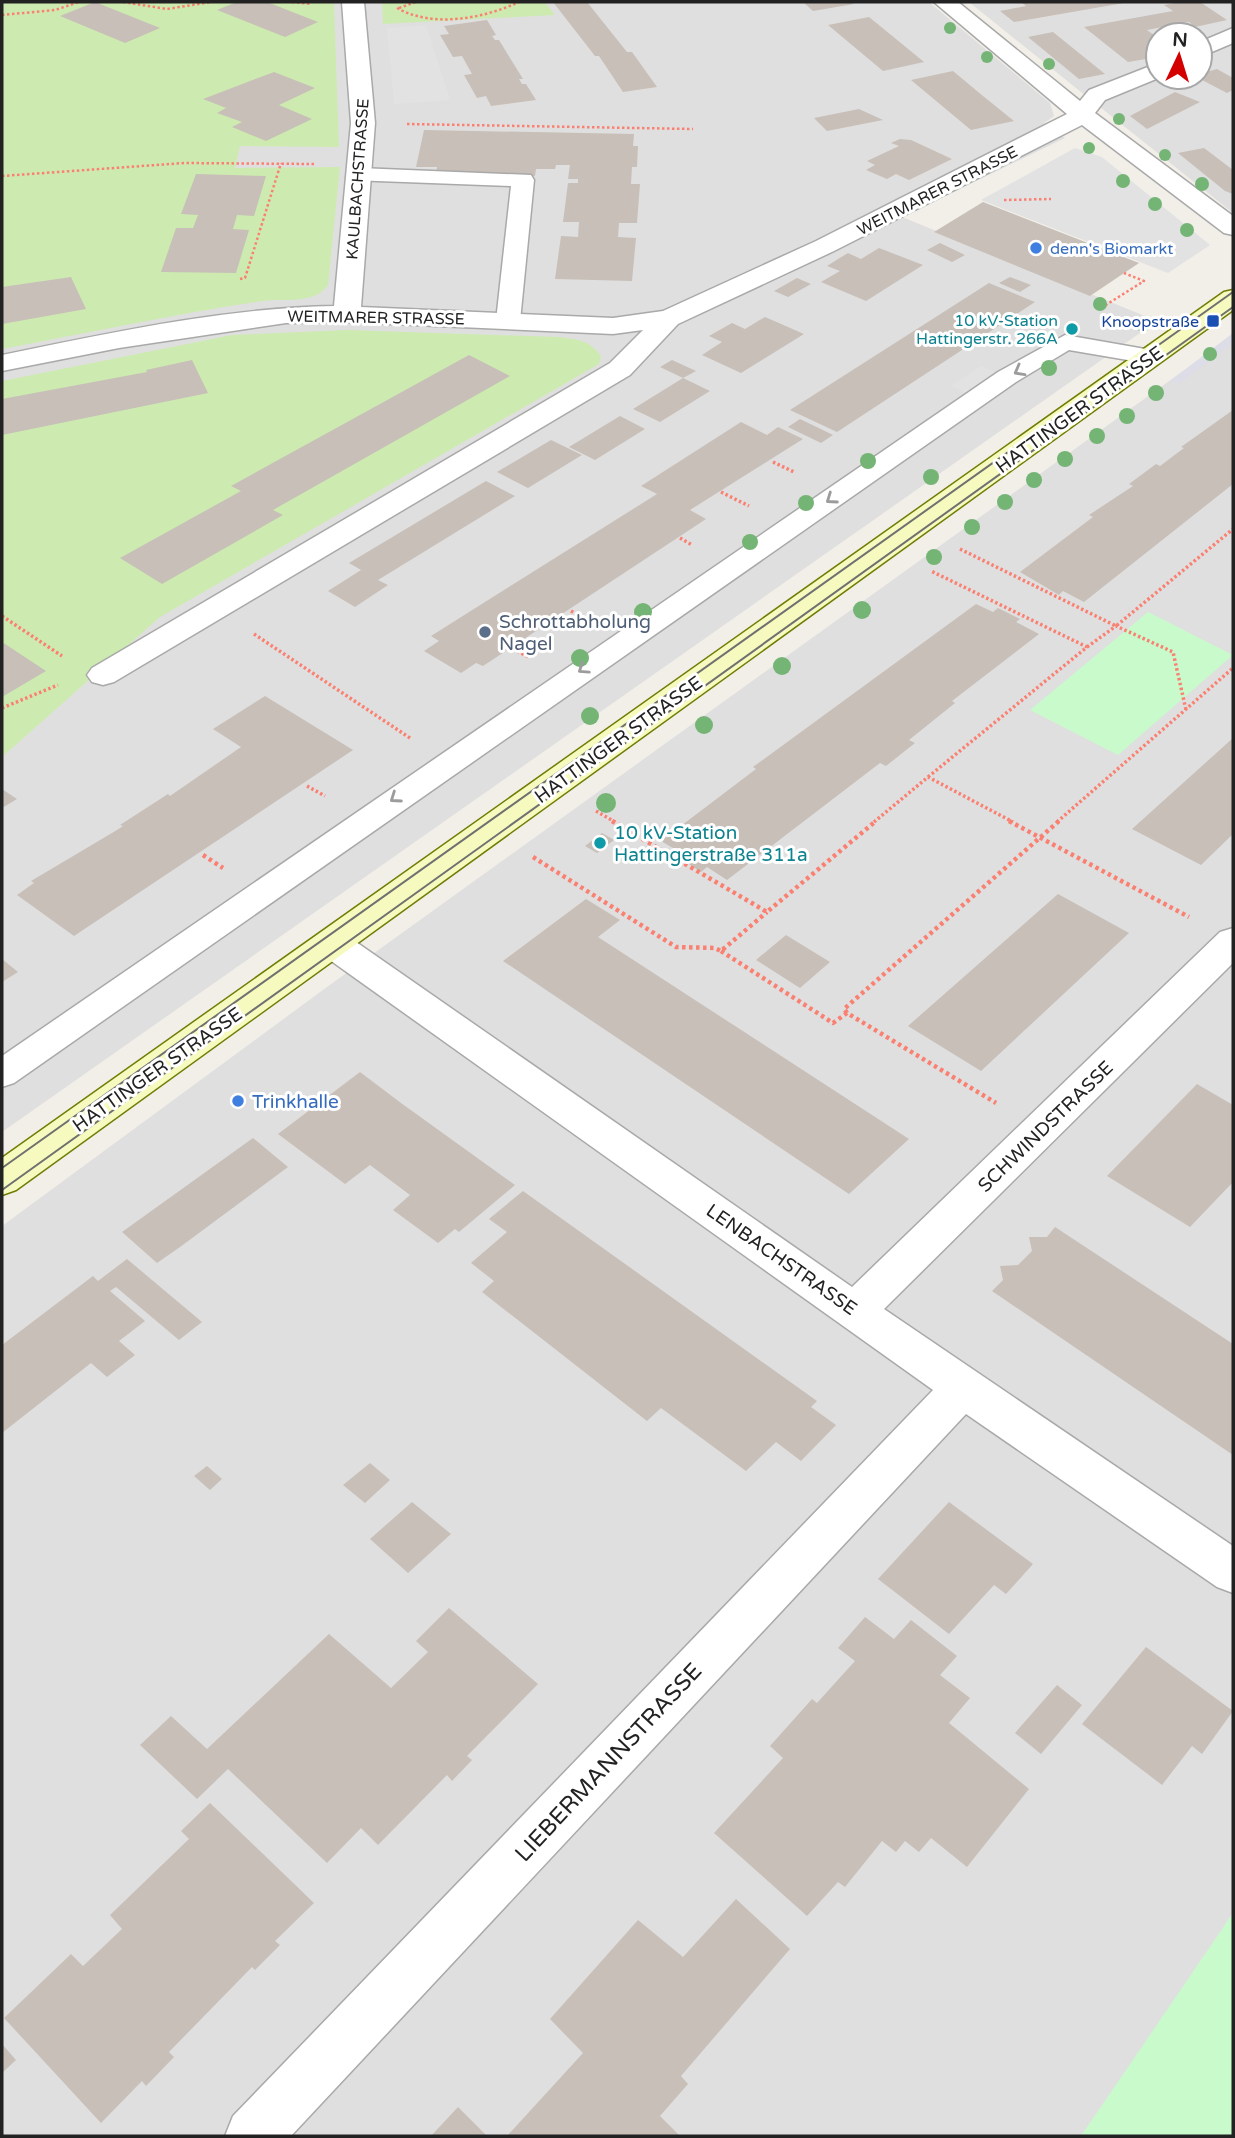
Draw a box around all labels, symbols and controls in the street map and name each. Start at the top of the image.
north arrow [1144,21,1214,91]
text: N [1172,29,1188,52]
street label: KAULBACHSTRASSE [342,98,374,260]
street label: WEITMARER STRASSE [854,142,1021,240]
place label: denn's Biomarkt [1050,239,1173,259]
marker: denn's Biomarkt [1028,240,1044,256]
street label: WEITMARER STRASSE [287,306,465,330]
place label: 10 kV-Station Hattingerstr. 266A [916,311,1058,349]
place label: Knoopstraße [1101,312,1199,332]
marker: Knoopstraße [1205,313,1221,329]
marker: 10 kV-Station Hattingerstr. 266A [1064,321,1080,337]
street label: HATTINGER STRASSE [991,342,1168,478]
one-way arrow [1013,363,1026,376]
one-way arrow [826,491,839,503]
place label: Schrottabholung Nagel [499,611,651,655]
marker: Schrottabholung Nagel [477,624,493,640]
one-way arrow [577,661,590,674]
street label: HATTINGER STRASSE [530,672,707,808]
one-way arrow [390,790,403,802]
place label: 10 kV-Station Hattingerstraße 311a [614,822,808,866]
marker: 10 kV-Station Hattingerstraße 311a [592,835,608,851]
street label: HATTINGER STRASSE [69,1003,247,1137]
street label: SCHWINDSTRASSE [974,1057,1118,1197]
place label: Trinkhalle [252,1091,339,1113]
marker: Trinkhalle [230,1093,246,1109]
street label: LENBACHSTRASSE [702,1200,861,1320]
street label: LIEBERMANNSTRASSE [509,1657,708,1868]

